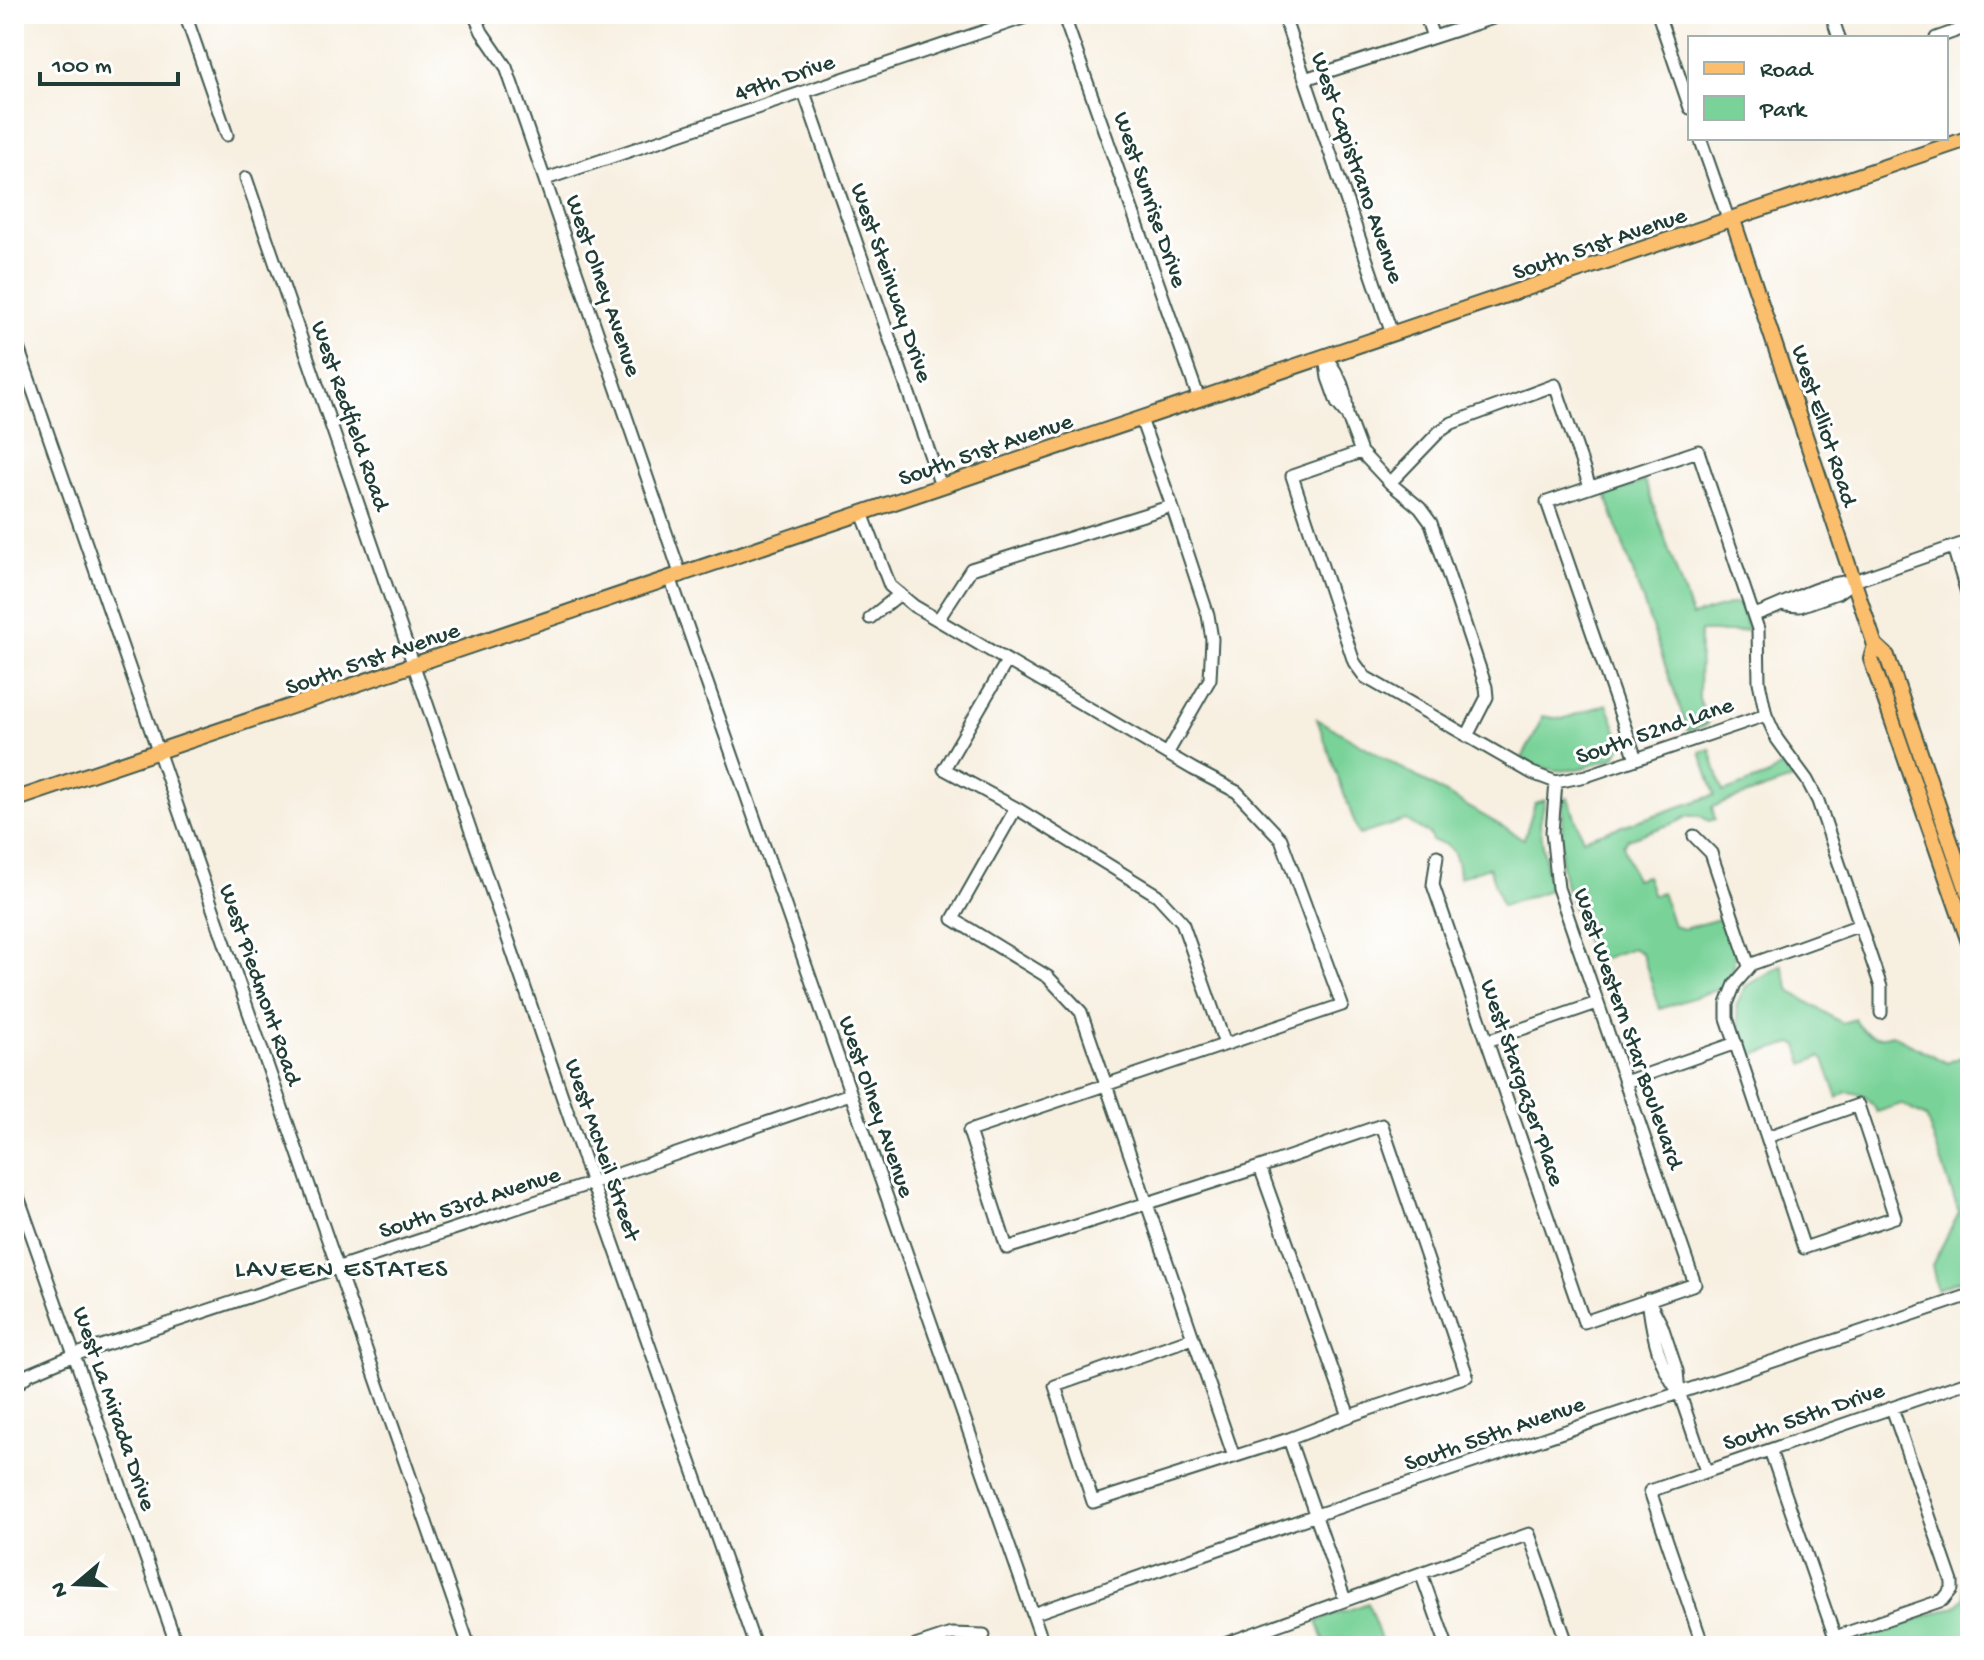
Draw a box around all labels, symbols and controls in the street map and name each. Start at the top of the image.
scale bar [40,36,178,86]
legend [1688,36,1948,140]
street label: 49th Drive [731,48,840,110]
street label: West Capistrano Avenue [1302,49,1409,288]
text: 100 m [51,53,112,82]
text: Road [1760,57,1814,86]
text: Park [1759,97,1808,126]
street label: West Sunrise Drive [1105,109,1193,292]
street label: West Steinway Drive [842,180,938,387]
street label: West Olney Avenue [557,191,647,381]
street label: South 51st Avenue [1509,202,1691,289]
street label: West Redfield Road [303,318,395,517]
street label: West Elliot Road [1783,342,1863,512]
street label: South 51st Avenue [895,408,1077,495]
street label: South 51st Avenue [282,617,464,704]
street label: South 52nd Lane [1573,692,1738,773]
street label: West Piedmont Road [211,881,307,1091]
street label: West Western Star Boulevard [1565,885,1689,1175]
street label: West Stargazer Place [1472,976,1570,1191]
street label: West Olney Avenue [830,1012,920,1202]
street label: West McNeil Street [556,1056,646,1247]
street label: South 53rd Avenue [376,1161,565,1247]
district label: LAVEEN ESTATES [235,1256,449,1287]
street label: West La Mirada Drive [64,1303,161,1516]
street label: South 55th Drive [1719,1377,1889,1460]
street label: South 55th Avenue [1401,1391,1590,1480]
north arrow [36,1544,116,1624]
text: N [46,1578,76,1600]

